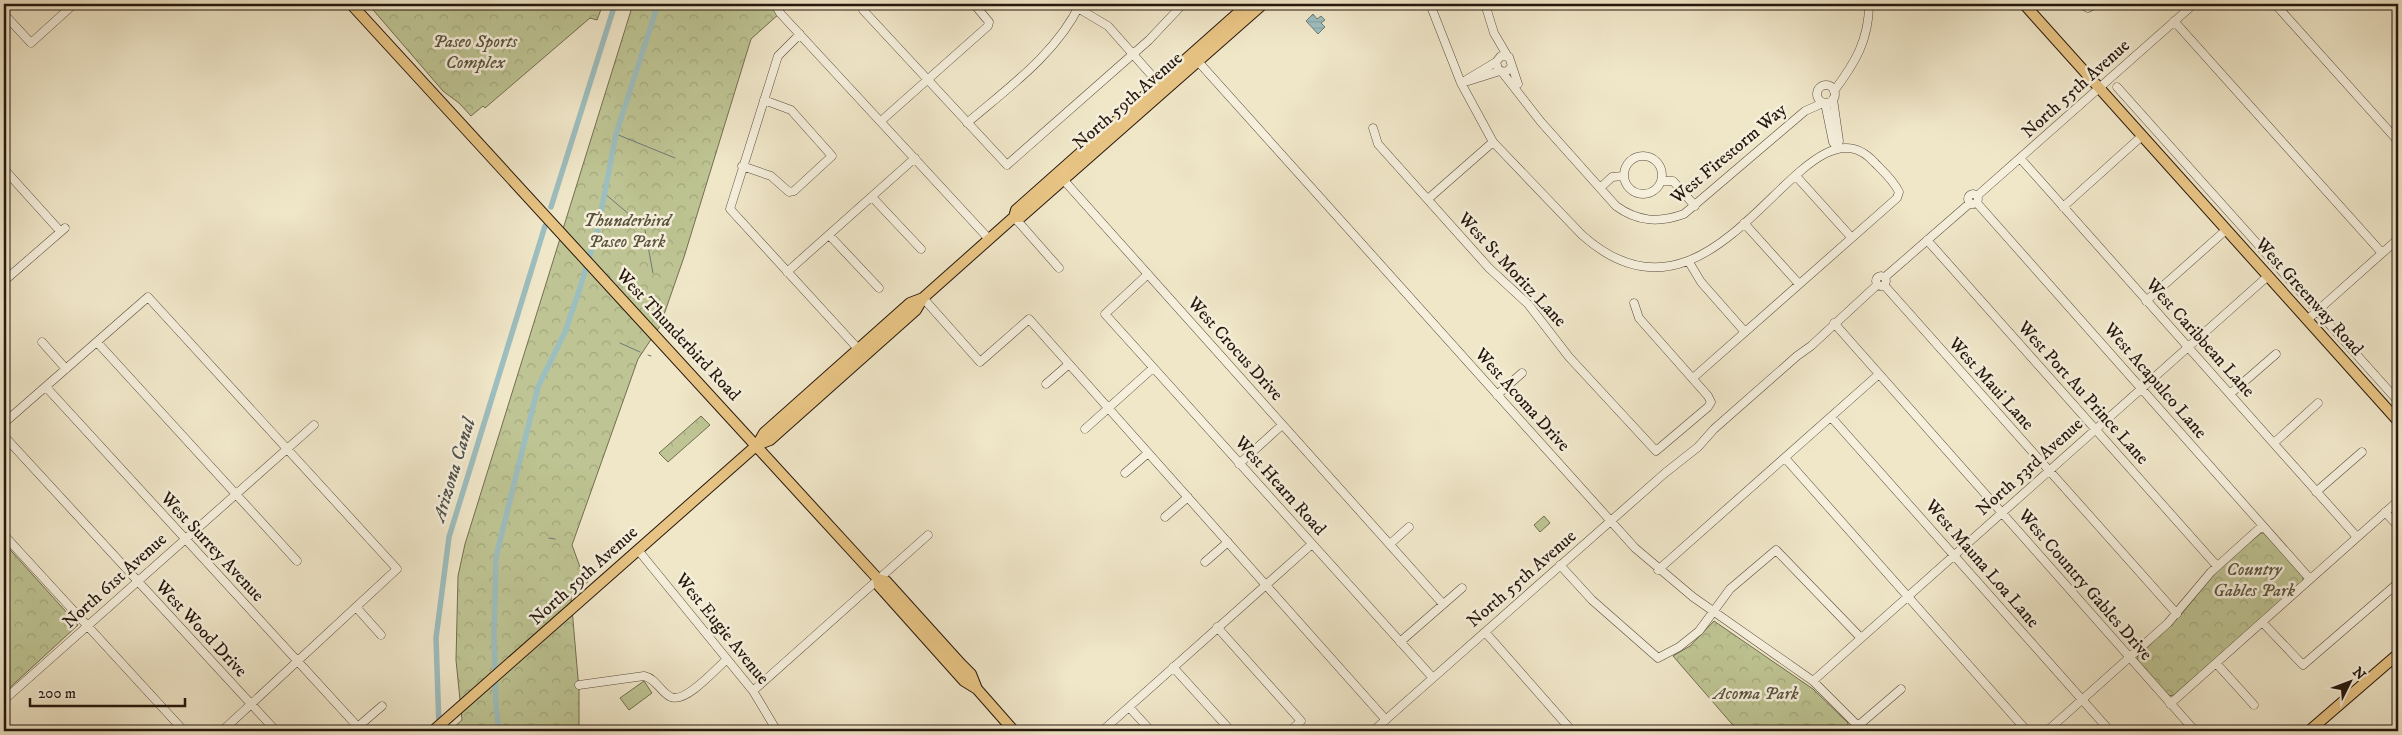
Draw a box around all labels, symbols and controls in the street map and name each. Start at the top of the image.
park label: Paseo Sports Complex [433,31,518,74]
street label: North 55th Avenue [2017,35,2135,143]
street label: North 59th Avenue [1069,48,1187,154]
street label: West Firestorm Way [1666,99,1792,210]
street label: West St Moritz Lane [1453,207,1571,332]
park label: Thunderbird Paseo Park [583,210,673,253]
street label: West Greenway Road [2250,233,2368,360]
street label: West Thunderbird Road [610,264,745,406]
street label: West Caribbean Lane [2140,273,2259,402]
street label: West Crocus Drive [1182,292,1287,406]
street label: West Port Au Prince Lane [2012,316,2153,469]
street label: West Acapulco Lane [2098,318,2211,443]
street label: West Maui Lane [1943,332,2038,435]
street label: West Acoma Drive [1469,343,1574,456]
street label: North 53rd Avenue [1972,413,2088,521]
water label: Arizona Canal [427,414,481,526]
street label: West Hearn Road [1229,431,1330,540]
street label: West Surrey Avenue [155,487,268,606]
street label: West Mauna Loa Lane [1920,494,2044,633]
street label: West Country Gables Drive [2013,504,2157,665]
street label: North 59th Avenue [525,522,643,630]
street label: North 55th Avenue [1463,526,1581,632]
street label: North 61st Avenue [58,529,172,633]
park label: Country Gables Park [2213,559,2295,602]
street label: West Eugie Avenue [670,568,774,689]
street label: West Wood Drive [150,575,252,682]
north arrow [2324,658,2374,708]
text: N [2348,664,2370,685]
scale bar [30,675,185,707]
park label: Acoma Park [1711,683,1799,705]
text: 200 m [38,684,76,703]

